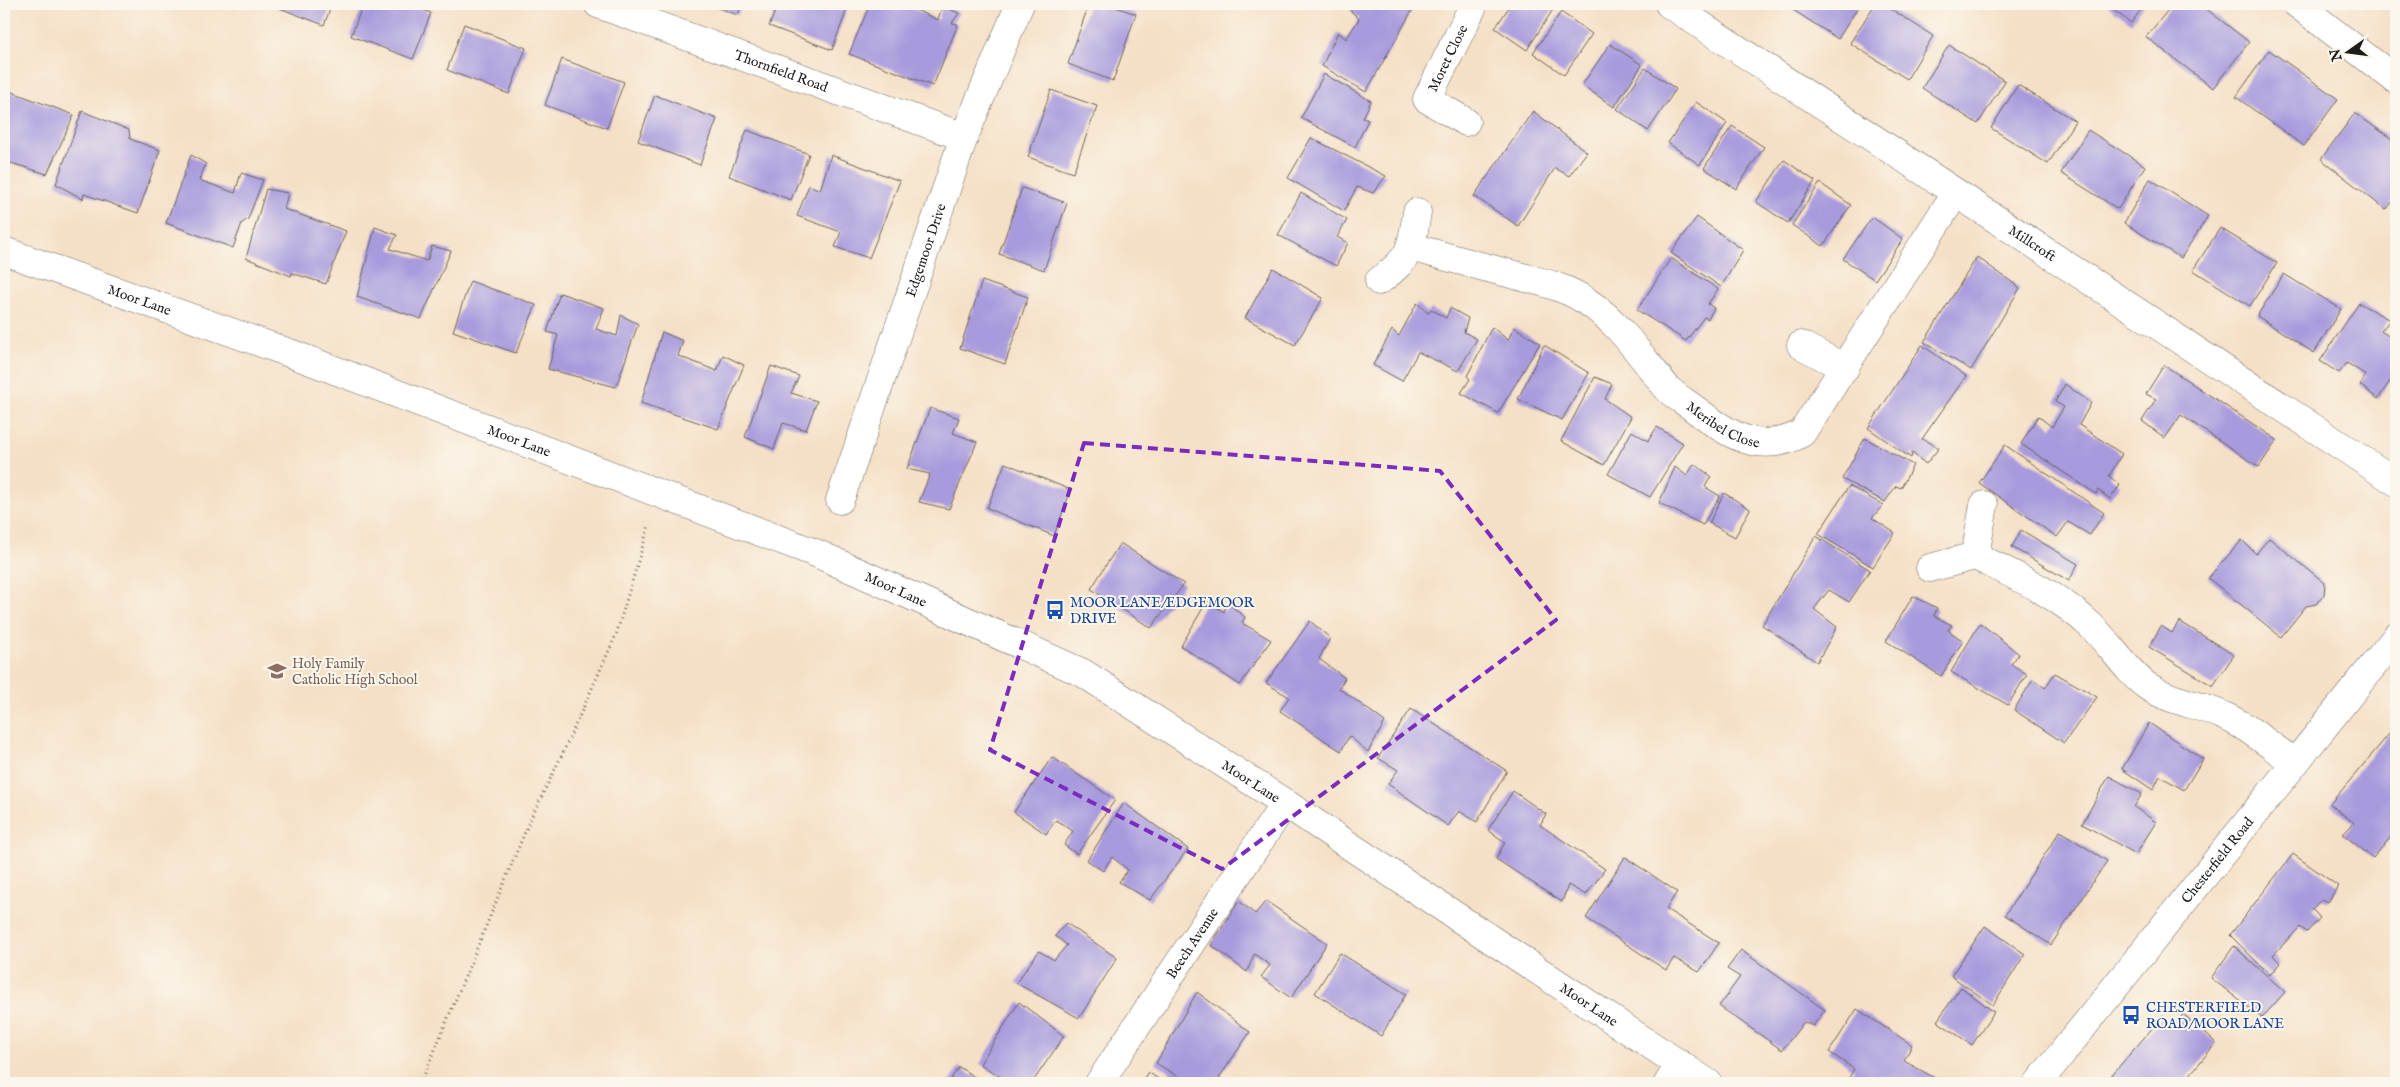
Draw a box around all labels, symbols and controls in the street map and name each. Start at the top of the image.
street label: Moret Close [1424,21,1473,95]
north arrow [2322,28,2372,78]
street label: Thornfield Road [732,46,831,97]
text: N [2326,47,2347,64]
street label: Edgemoor Drive [902,201,951,300]
street label: Millcroft [2005,222,2059,266]
street label: Moor Lane [105,281,174,320]
street label: Meribel Close [1682,398,1761,453]
street label: Moor Lane [485,421,554,462]
street label: Moor Lane [862,568,930,612]
place label: MOOR LANE/EDGEMOOR DRIVE [1070,594,1255,628]
bus stop icon: MOOR LANE/EDGEMOOR DRIVE [1044,599,1066,621]
place label: Holy Family Catholic High School [292,655,418,689]
school or university icon: Holy Family Catholic High School [266,660,288,682]
street label: Moor Lane [1218,757,1284,808]
street label: Chesterfield Road [2178,813,2258,907]
street label: Beech Avenue [1163,904,1223,983]
street label: Moor Lane [1556,979,1622,1031]
place label: CHESTERFIELD ROAD/MOOR LANE [2146,999,2284,1033]
bus stop icon: CHESTERFIELD ROAD/MOOR LANE [2120,1004,2142,1026]

